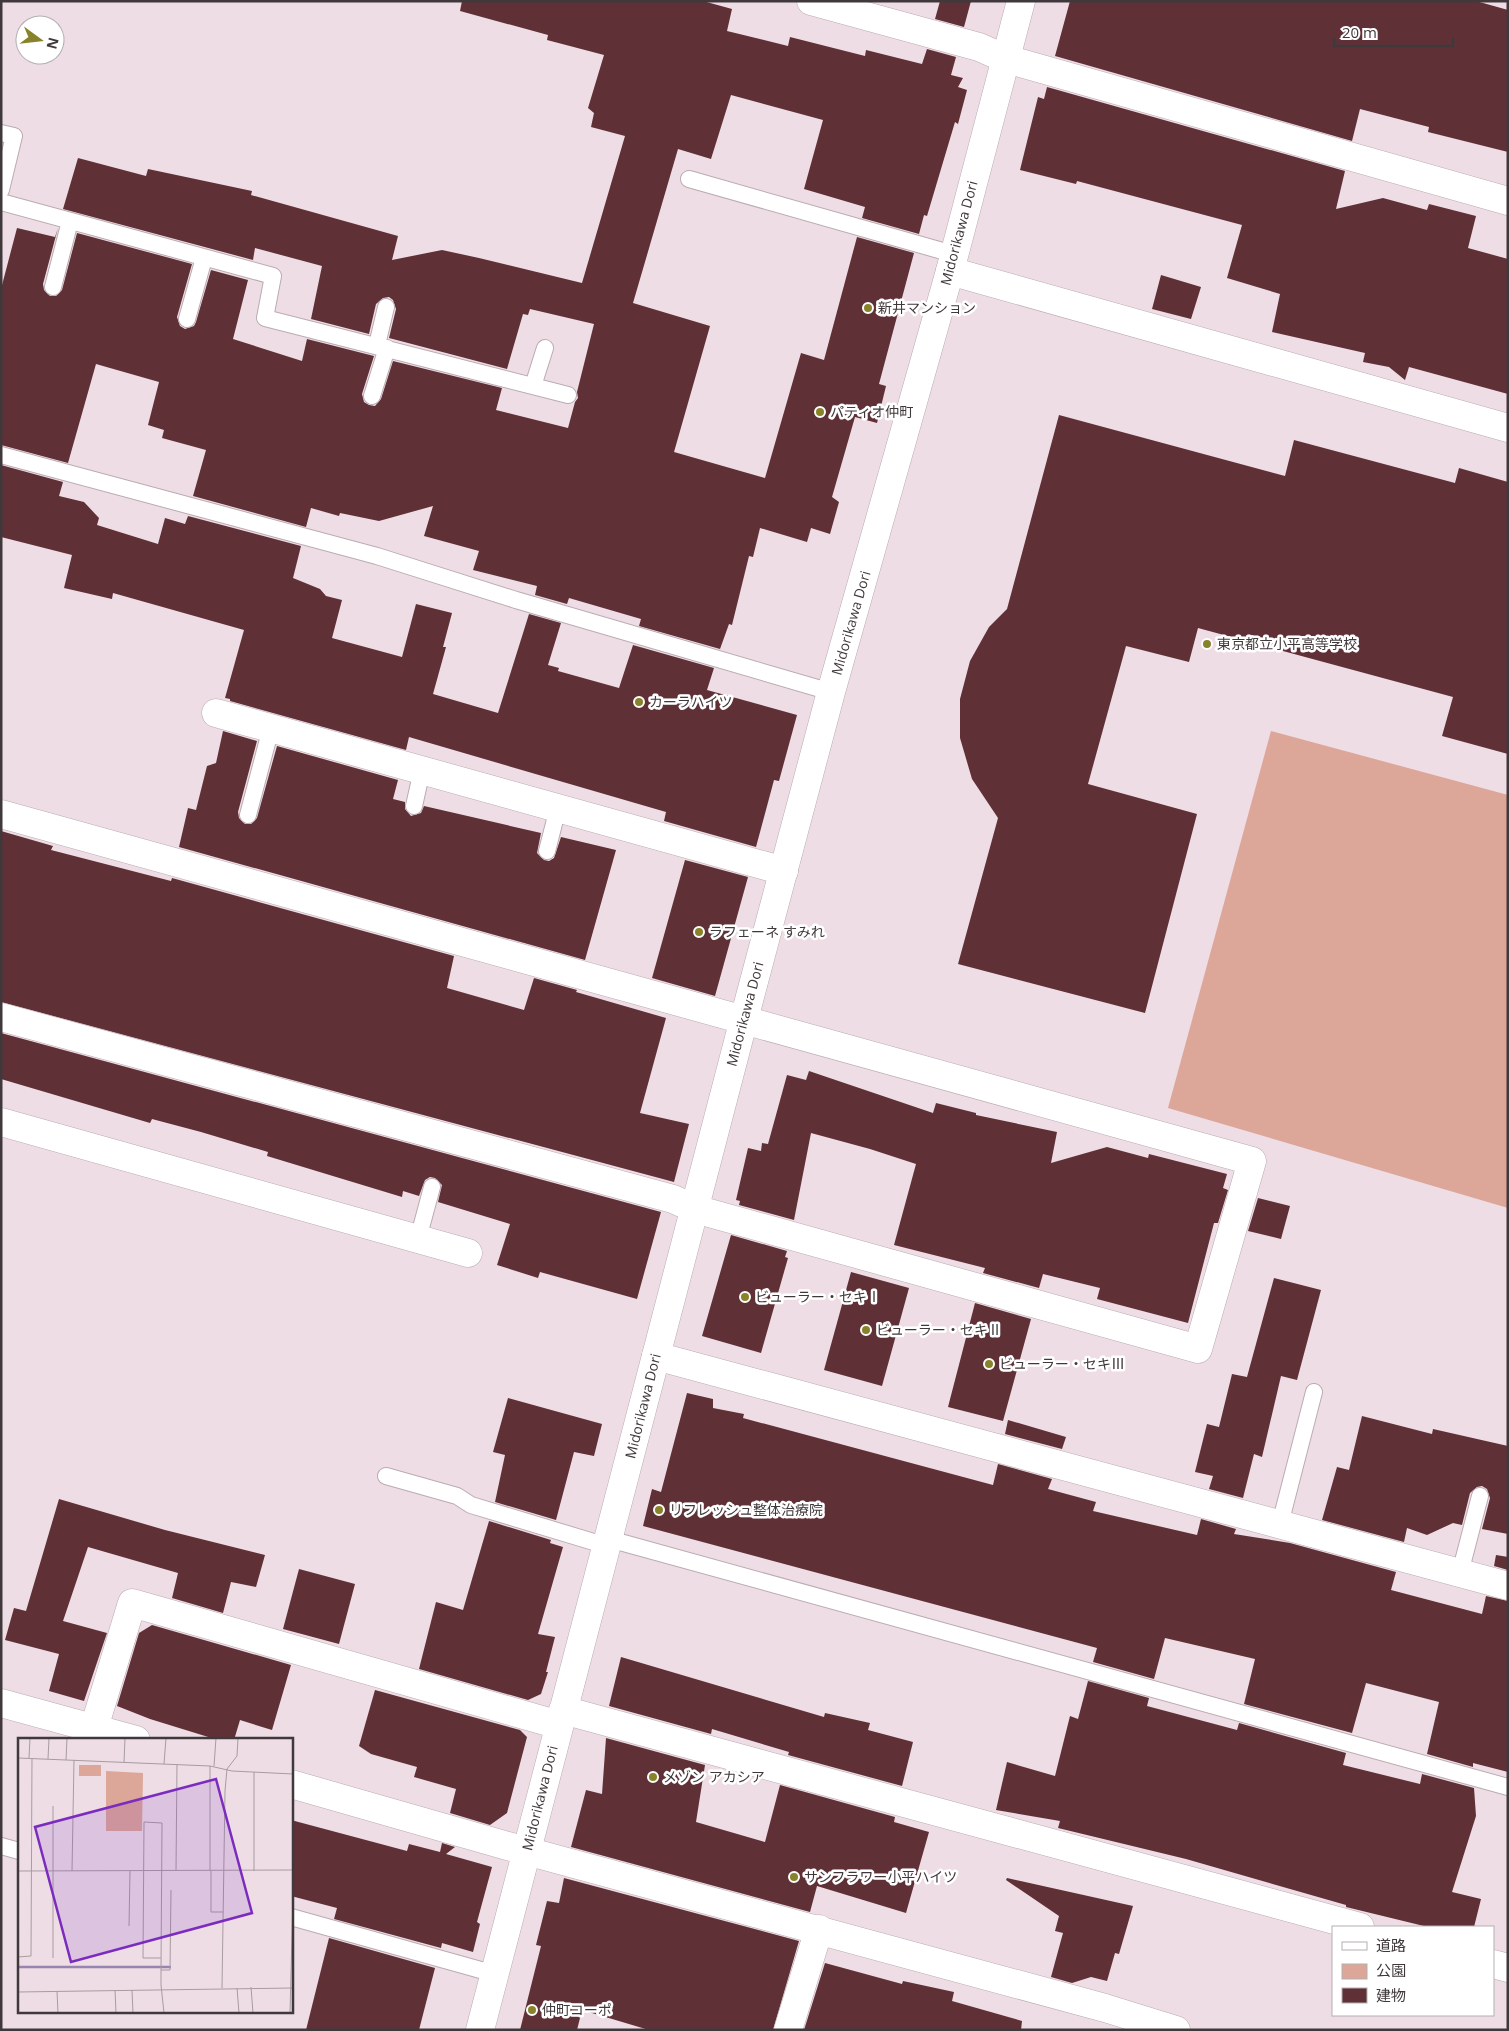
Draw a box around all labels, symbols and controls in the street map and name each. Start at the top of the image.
north arrow [15,15,65,65]
scale bar [1334,15,1453,47]
text: 20 m [1342,22,1377,42]
text: N [42,36,64,51]
street label: Midorikawa Dori [935,178,982,287]
place label: 新井マンション [878,298,976,317]
marker: 新井マンション [862,302,874,314]
place label: パティオ仲町 [830,402,913,421]
marker: パティオ仲町 [814,406,826,418]
street label: Midorikawa Dori [827,569,874,677]
place label: 東京都立小平高等学校 [1217,634,1357,653]
marker: 東京都立小平高等学校 [1201,638,1213,650]
place label: カーラハイツ [649,692,733,711]
marker: カーラハイツ [633,696,645,708]
place label: ラフェーネ すみれ [709,922,825,941]
marker: ラフェーネ すみれ [693,926,705,938]
street label: Midorikawa Dori [721,959,768,1068]
place label: ビューラー・セキⅠ [755,1287,881,1306]
marker: ビューラー・セキⅠ [739,1291,751,1303]
place label: ビューラー・セキⅡ [876,1320,1002,1339]
marker: ビューラー・セキⅡ [860,1324,872,1336]
street label: Midorikawa Dori [620,1351,665,1460]
place label: ビューラー・セキⅢ [999,1354,1125,1373]
marker: ビューラー・セキⅢ [983,1358,995,1370]
place label: リフレッシュ整体治療院 [669,1500,823,1519]
marker: リフレッシュ整体治療院 [653,1504,665,1516]
inset map [18,1738,292,2014]
street label: Midorikawa Dori [517,1743,562,1852]
place label: メゾン アカシア [663,1767,765,1786]
marker: メゾン アカシア [647,1771,659,1783]
place label: サンフラワー小平ハイツ [804,1867,957,1886]
marker: サンフラワー小平ハイツ [788,1871,800,1883]
legend [1332,1926,1494,2016]
text: 道路 [1376,1935,1406,1955]
text: 公園 [1376,1960,1406,1980]
text: 建物 [1376,1985,1406,2005]
place label: 仲町コーポ [542,2000,612,2019]
marker: 仲町コーポ [526,2004,538,2016]

